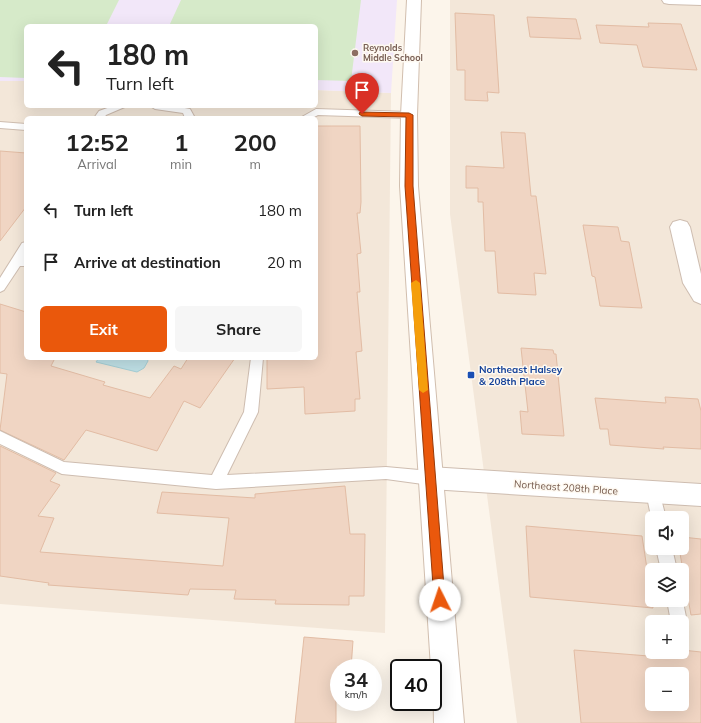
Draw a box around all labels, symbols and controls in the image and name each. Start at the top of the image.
text: 180 m [106,37,189,72]
icon: left [40,40,92,92]
place label: Reynolds Middle School [363,42,423,63]
marker: Reynolds Middle School [350,48,360,58]
text: Turn left [106,72,174,95]
pin [345,73,379,114]
icon: arrive [351,79,373,101]
text: 12:52 [65,127,129,157]
text: 1 [174,127,188,157]
text: 200 [234,127,277,157]
text: Arrival [77,156,117,172]
text: min [170,156,192,172]
text: m [249,156,261,172]
icon: left [40,199,62,221]
text: Turn left [74,201,133,220]
text: 180 m [258,201,302,220]
icon: arrive [40,251,62,273]
text: Arrive at destination [74,253,221,272]
text: 20 m [267,253,302,272]
button: Exit [40,306,167,352]
button: Share [175,306,302,352]
place label: Northeast Halsey & 208th Place [479,363,563,388]
marker: Northeast Halsey & 208th Place [466,370,476,380]
street label: Northeast 208th Place [514,477,618,498]
map controls [645,511,689,711]
button: sound [645,511,689,555]
button: layers [645,563,689,607]
position arrow [419,579,461,621]
button: + [645,615,689,659]
speed limit sign: 40 [390,659,442,711]
text: 34 [344,667,368,692]
button: − [645,667,689,711]
text: km/h [345,688,367,701]

